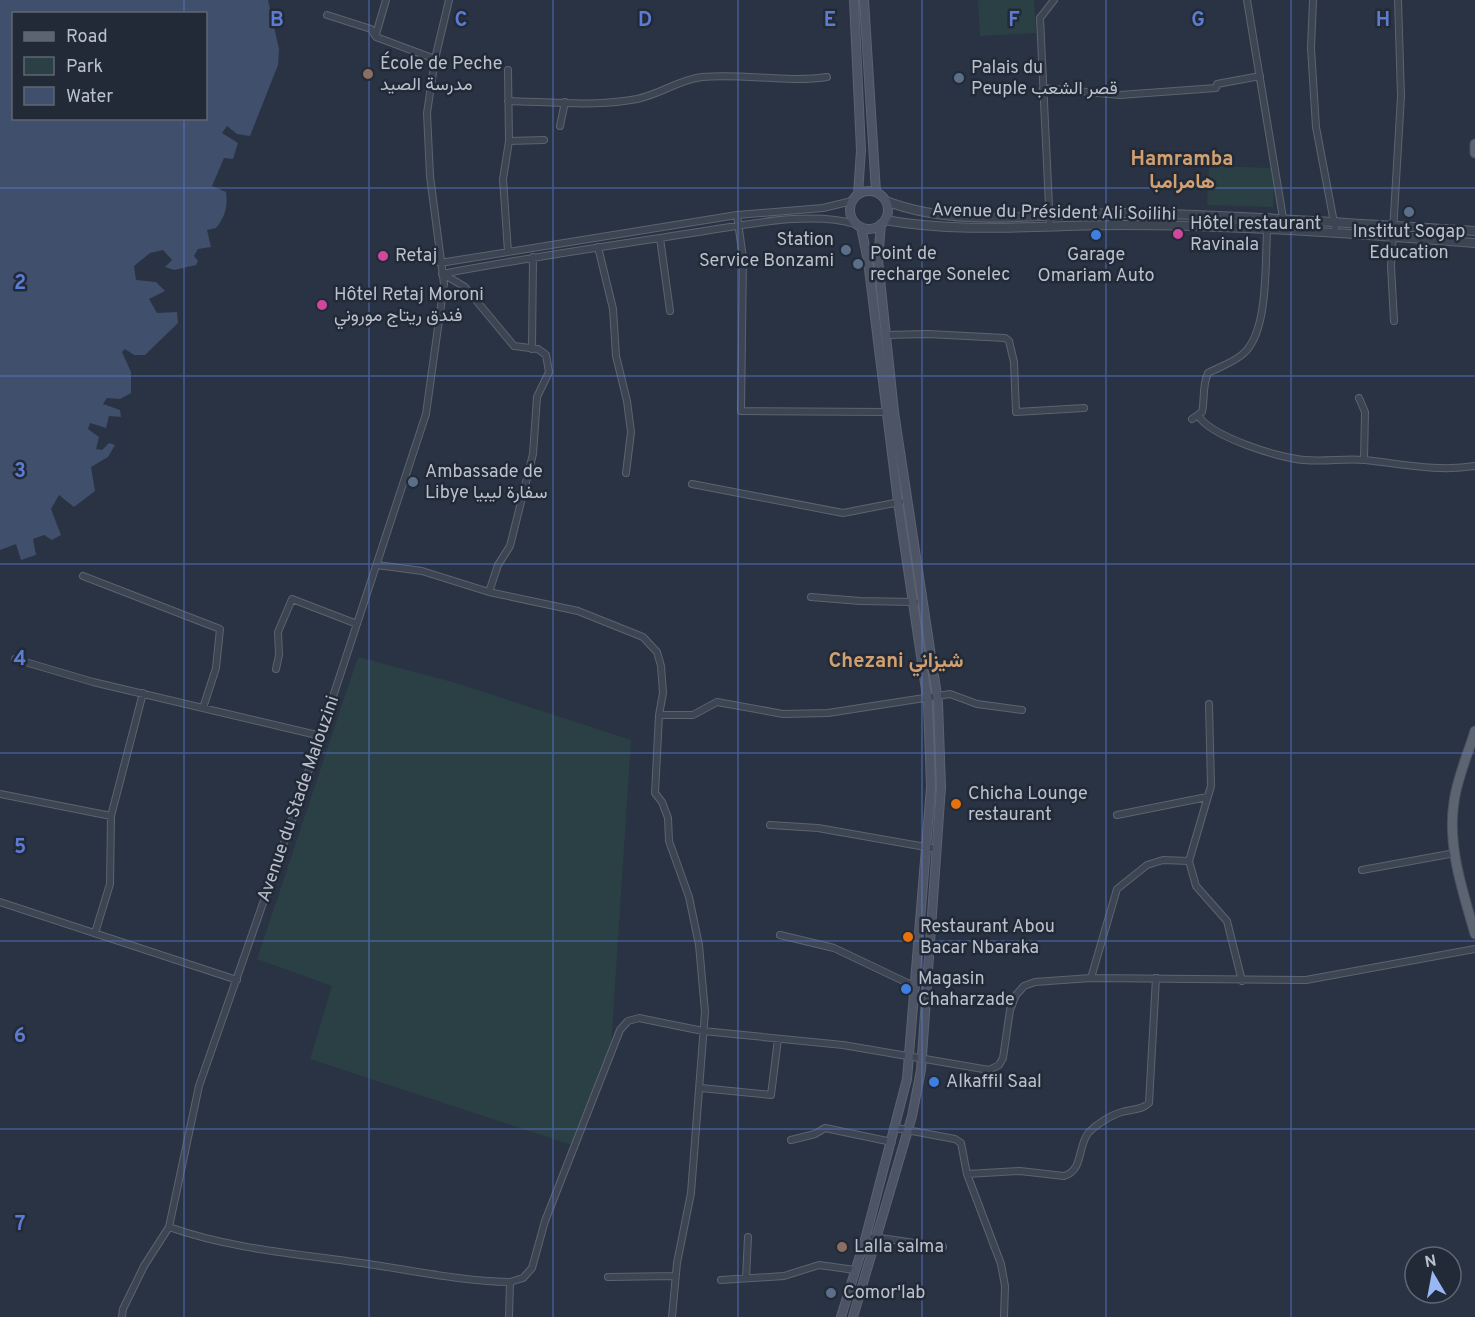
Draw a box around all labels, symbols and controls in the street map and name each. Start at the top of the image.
text: B [270,8,284,34]
text: C [455,8,467,34]
text: D [638,8,652,34]
text: E [824,8,836,34]
text: F [1008,8,1020,34]
text: G [1191,8,1205,34]
text: H [1376,8,1390,34]
legend [12,12,207,120]
text: Road [66,26,108,49]
place label: École de Peche مدرسة الصيد [380,51,503,97]
text: Park [66,56,103,79]
place label: Palais du Peuple قصر الشعب [971,57,1118,101]
marker: École de Peche مدرسة الصيد [361,67,375,81]
marker: Palais du Peuple قصر الشعب [952,71,966,85]
text: Water [66,86,113,109]
district label: Hamramba هامرامبا [1131,147,1234,196]
street label: Avenue du Président Ali Soilihi [932,199,1176,227]
marker: Institut Sogap Education [1402,205,1416,219]
place label: Hôtel restaurant Ravinala [1190,213,1321,257]
place label: Institut Sogap Education [1353,221,1465,265]
marker: Hôtel restaurant Ravinala [1171,227,1185,241]
marker: Garage Omariam Auto [1089,228,1103,242]
place label: Station Service Bonzami [699,229,834,273]
marker: Station Service Bonzami [839,243,853,257]
place label: Point de recharge Sonelec [870,243,1010,287]
place label: Garage Omariam Auto [1037,244,1155,288]
place label: Retaj [395,245,437,268]
marker: Retaj [376,249,390,263]
marker: Point de recharge Sonelec [851,257,865,271]
text: 2 [14,271,26,297]
place label: Hôtel Retaj Moroni فندق ريتاج موروني [334,284,484,330]
marker: Hôtel Retaj Moroni فندق ريتاج موروني [315,298,329,312]
text: 3 [14,459,26,485]
place label: Ambassade de Libye سفارة ليبيا [425,461,547,505]
marker: Ambassade de Libye سفارة ليبيا [406,475,420,489]
text: 4 [14,647,26,673]
district label: Chezani شيزاني [828,649,964,677]
street label: Avenue du Stade Malouzini [253,693,345,905]
place label: Chicha Lounge restaurant [968,783,1088,827]
marker: Chicha Lounge restaurant [949,797,963,811]
text: 5 [14,835,26,861]
place label: Restaurant Abou Bacar Nbaraka [920,916,1055,960]
marker: Restaurant Abou Bacar Nbaraka [901,930,915,944]
place label: Magasin Chaharzade [918,968,1015,1012]
marker: Magasin Chaharzade [899,982,913,996]
text: 6 [14,1024,26,1050]
place label: Alkaffil Saal [946,1071,1042,1094]
marker: Alkaffil Saal [927,1075,941,1089]
text: 7 [15,1212,25,1238]
place label: Lalla salma [854,1236,944,1259]
marker: Lalla salma [835,1240,849,1254]
north arrow [1403,1245,1463,1305]
text: N [1423,1251,1438,1273]
place label: Comor'lab [843,1282,925,1305]
marker: Comor'lab [824,1286,838,1300]

